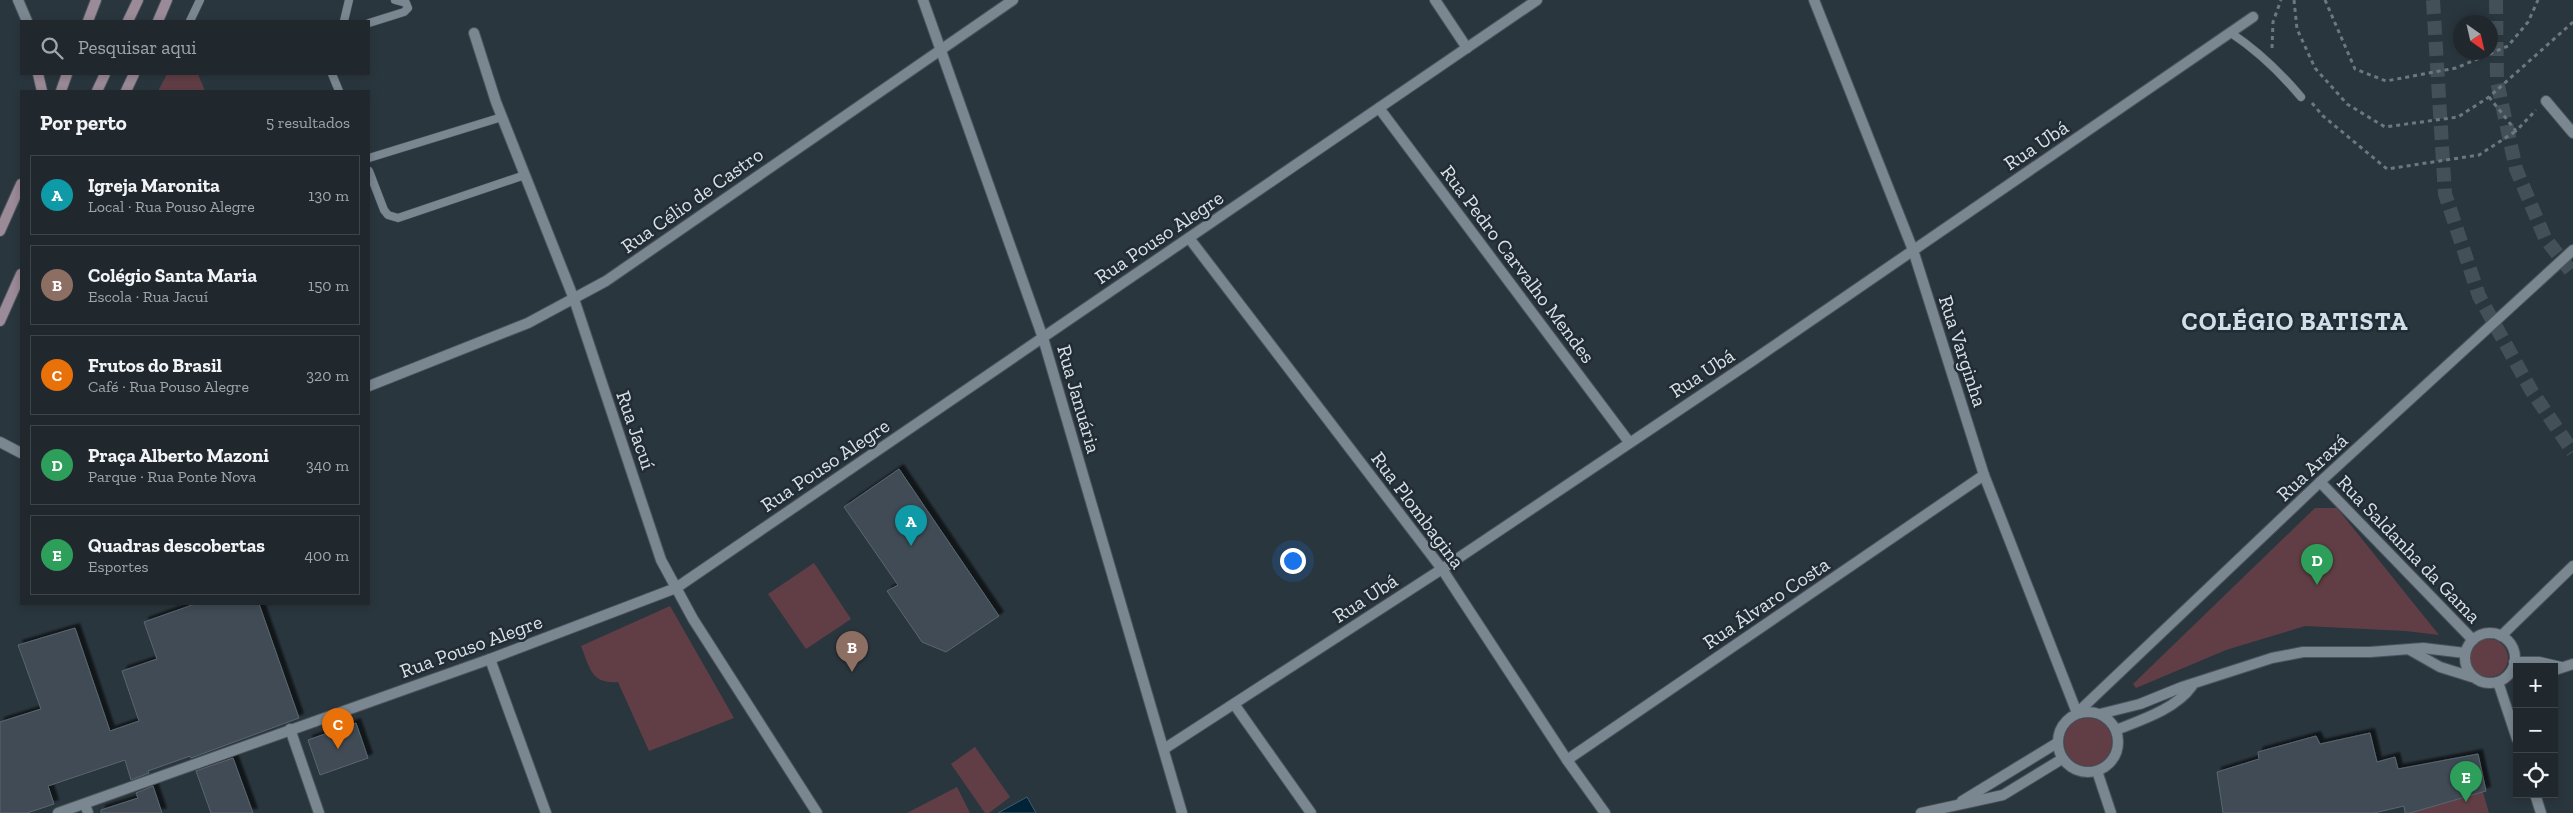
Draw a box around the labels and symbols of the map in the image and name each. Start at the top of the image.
north arrow [2453,15,2498,60]
street label: Rua Ubá [1999,115,2073,175]
street label: Rua Célio de Castro [616,142,768,258]
street label: Rua Pedro Carvalho Mendes [1436,160,1600,368]
street label: Rua Pouso Alegre [1090,185,1228,289]
street label: Rua Varginha [1934,292,1992,410]
district label: COLÉGIO BATISTA [2182,306,2408,336]
street label: Rua Januária [1052,342,1106,456]
street label: Rua Ubá [1665,343,1739,403]
street label: Rua Jacuí [611,387,661,473]
street label: Rua Pouso Alegre [756,413,894,517]
street label: Rua Araxá [2272,428,2353,506]
street label: Rua Plombagina [1366,447,1470,573]
street label: Rua Saldanha da Gama [2332,470,2486,628]
pin: A [895,505,927,546]
pin: D [2301,544,2333,585]
your location [1280,548,1306,574]
street label: Rua Álvaro Costa [1698,552,1834,654]
street label: Rua Ubá [1328,568,1402,628]
street label: Rua Pouso Alegre [397,609,545,683]
pin: B [836,631,868,672]
pin: C [322,708,354,749]
pin: E [2450,761,2482,802]

